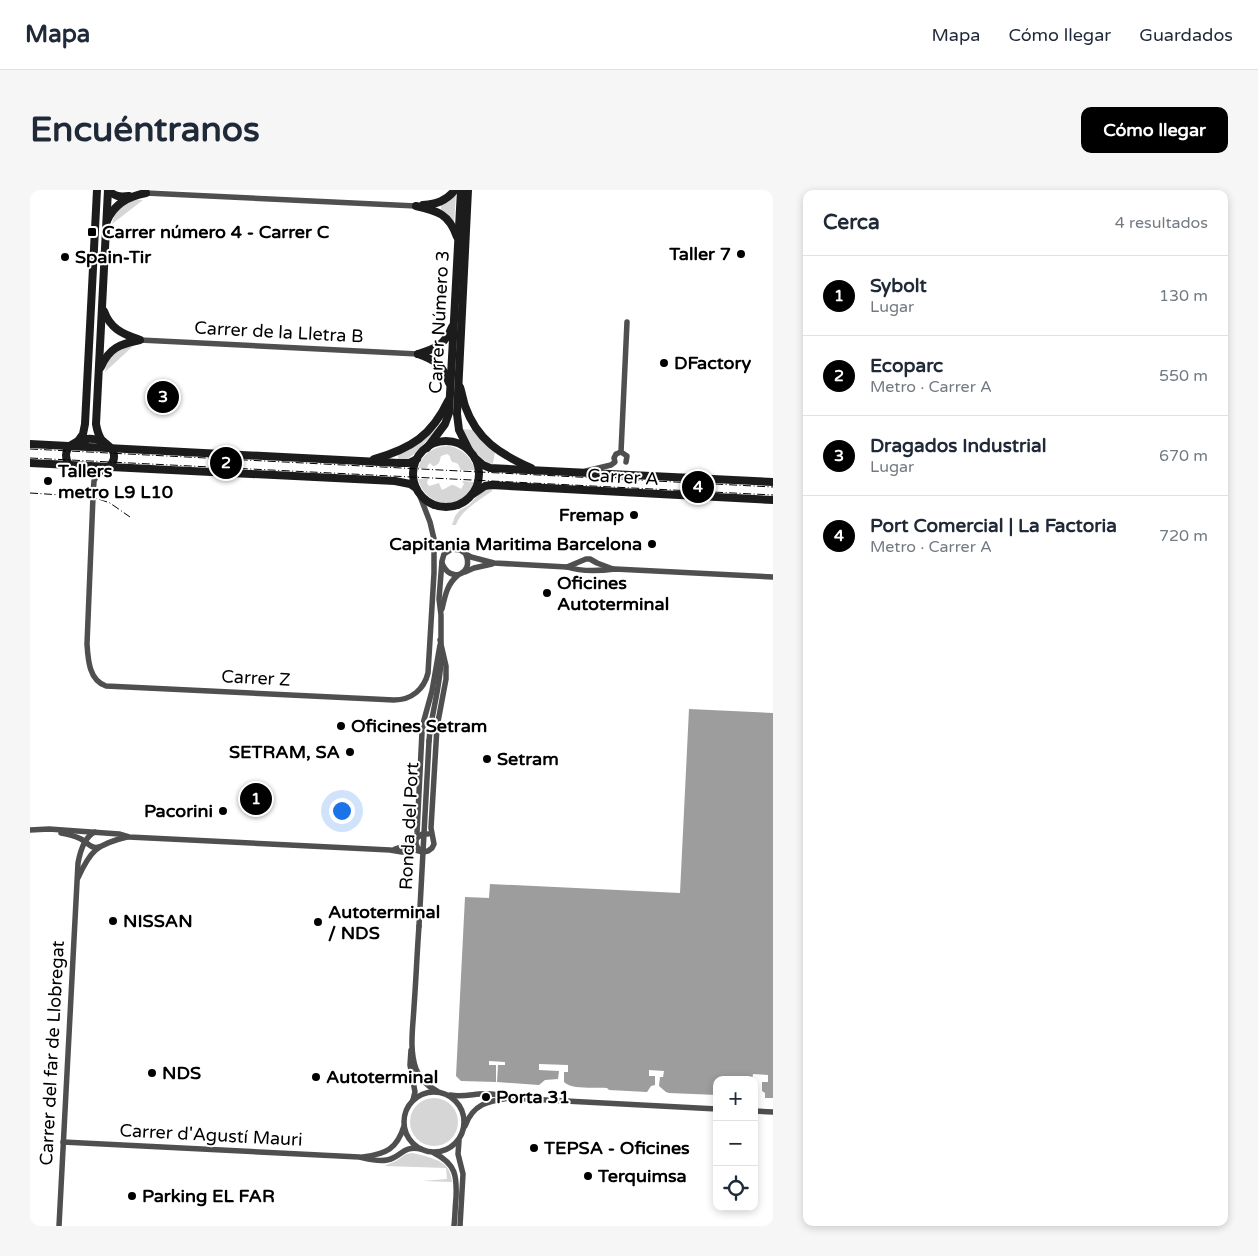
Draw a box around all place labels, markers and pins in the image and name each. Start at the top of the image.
place label: Carrer número 4 - Carrer C [102,221,330,243]
marker: Carrer número 4 - Carrer C [86,226,98,238]
place label: Taller 7 [668,243,731,265]
place label: Spain-Tir [75,246,152,268]
marker: Taller 7 [735,248,747,260]
marker: Spain-Tir [59,251,71,263]
place label: DFactory [674,352,751,374]
marker: DFactory [658,357,670,369]
pin: 3 [147,378,179,416]
pin: 2 [210,444,242,482]
place label: Tallers metro L9 L10 [57,460,173,503]
pin: 4 [682,468,714,506]
marker: Tallers metro L9 L10 [42,475,54,487]
place label: Fremap [559,504,624,526]
marker: Fremap [628,509,640,521]
place label: Capitania Maritima Barcelona [389,533,642,555]
marker: Capitania Maritima Barcelona [646,538,658,550]
place label: Oficines Autoterminal [557,572,669,615]
marker: Oficines Autoterminal [541,587,553,599]
place label: Oficines Setram [351,715,487,737]
marker: Oficines Setram [335,720,347,732]
place label: SETRAM, SA [229,741,340,763]
marker: SETRAM, SA [344,746,356,758]
place label: Setram [497,748,559,770]
marker: Setram [481,753,493,765]
pin: 1 [240,780,272,818]
place label: Pacorini [144,800,213,822]
marker: Pacorini [217,805,229,817]
place label: Autoterminal / NDS [328,901,440,944]
place label: NISSAN [123,910,193,932]
marker: NISSAN [107,915,119,927]
marker: Autoterminal / NDS [312,916,324,928]
place label: NDS [162,1062,201,1084]
place label: Autoterminal [326,1066,438,1088]
marker: NDS [146,1067,158,1079]
marker: Autoterminal [310,1071,322,1083]
place label: Porta 31 [496,1086,570,1108]
marker: Porta 31 [480,1091,492,1103]
place label: TEPSA - Oficines [543,1137,690,1159]
marker: TEPSA - Oficines [528,1142,540,1154]
place label: Terquimsa [597,1165,687,1187]
marker: Terquimsa [582,1170,594,1182]
place label: Parking EL FAR [142,1185,275,1207]
marker: Parking EL FAR [126,1190,138,1202]

